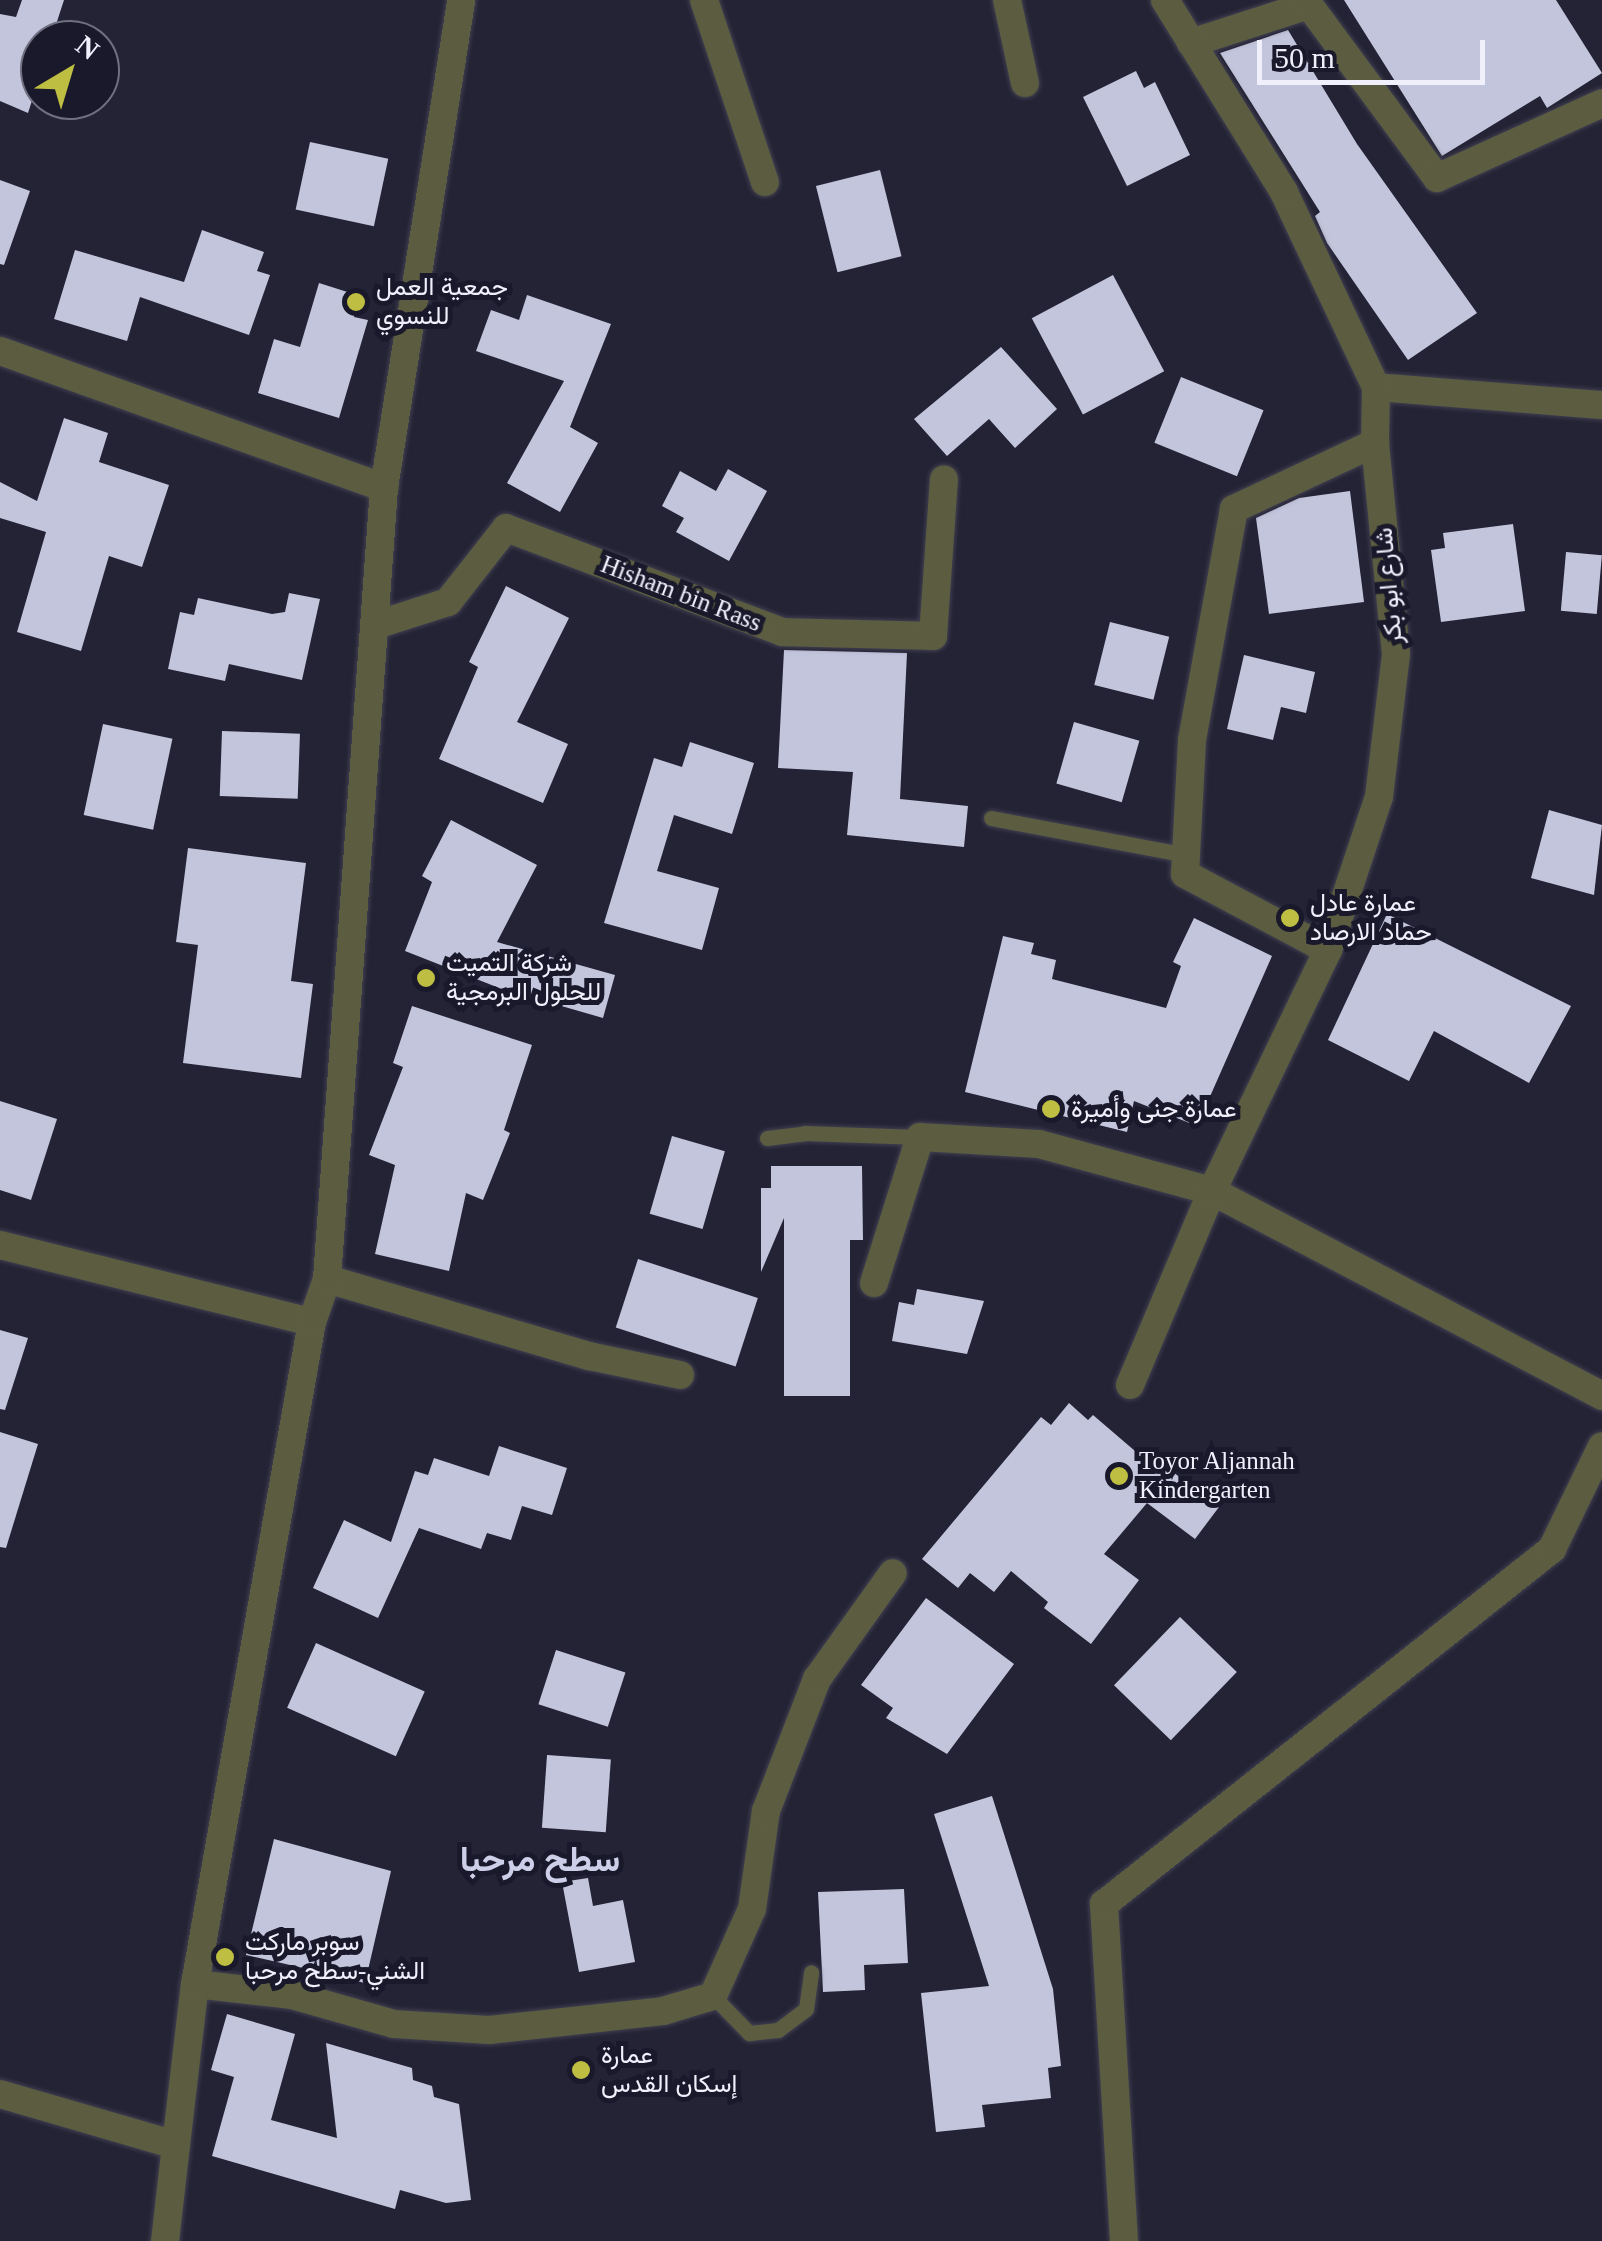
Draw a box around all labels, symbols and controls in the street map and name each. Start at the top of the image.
north arrow [20,20,120,120]
scale bar [1262,20,1490,82]
text: N [70,29,105,66]
text: 50 m [1274,41,1335,74]
place label: جمعية العمل للنسوي [376,273,508,332]
marker: جمعية العمل للنسوي [345,291,367,313]
street label: شارع ابو بكر [1369,526,1409,646]
street label: Hisham bin Rass [597,550,765,638]
place label: عمارة عادل حماد الارصاد [1310,889,1432,948]
marker: عمارة عادل حماد الارصاد [1279,907,1301,929]
place label: شركة التميت للحلول البرمجية [446,949,601,1008]
marker: شركة التميت للحلول البرمجية [415,967,437,989]
place label: عمارة جنى وأميرة [1071,1094,1237,1124]
marker: عمارة جنى وأميرة [1040,1098,1062,1120]
place label: Toyor Aljannah Kindergarten [1139,1447,1296,1506]
marker: Toyor Aljannah Kindergarten [1108,1465,1130,1487]
district label: سطح مرحبا [460,1839,620,1881]
place label: سوبر ماركت الشني-سطح مرحبا [245,1928,425,1987]
marker: سوبر ماركت الشني-سطح مرحبا [214,1946,236,1968]
place label: عمارة إسكان القدس [601,2041,737,2100]
marker: عمارة إسكان القدس [570,2059,592,2081]

